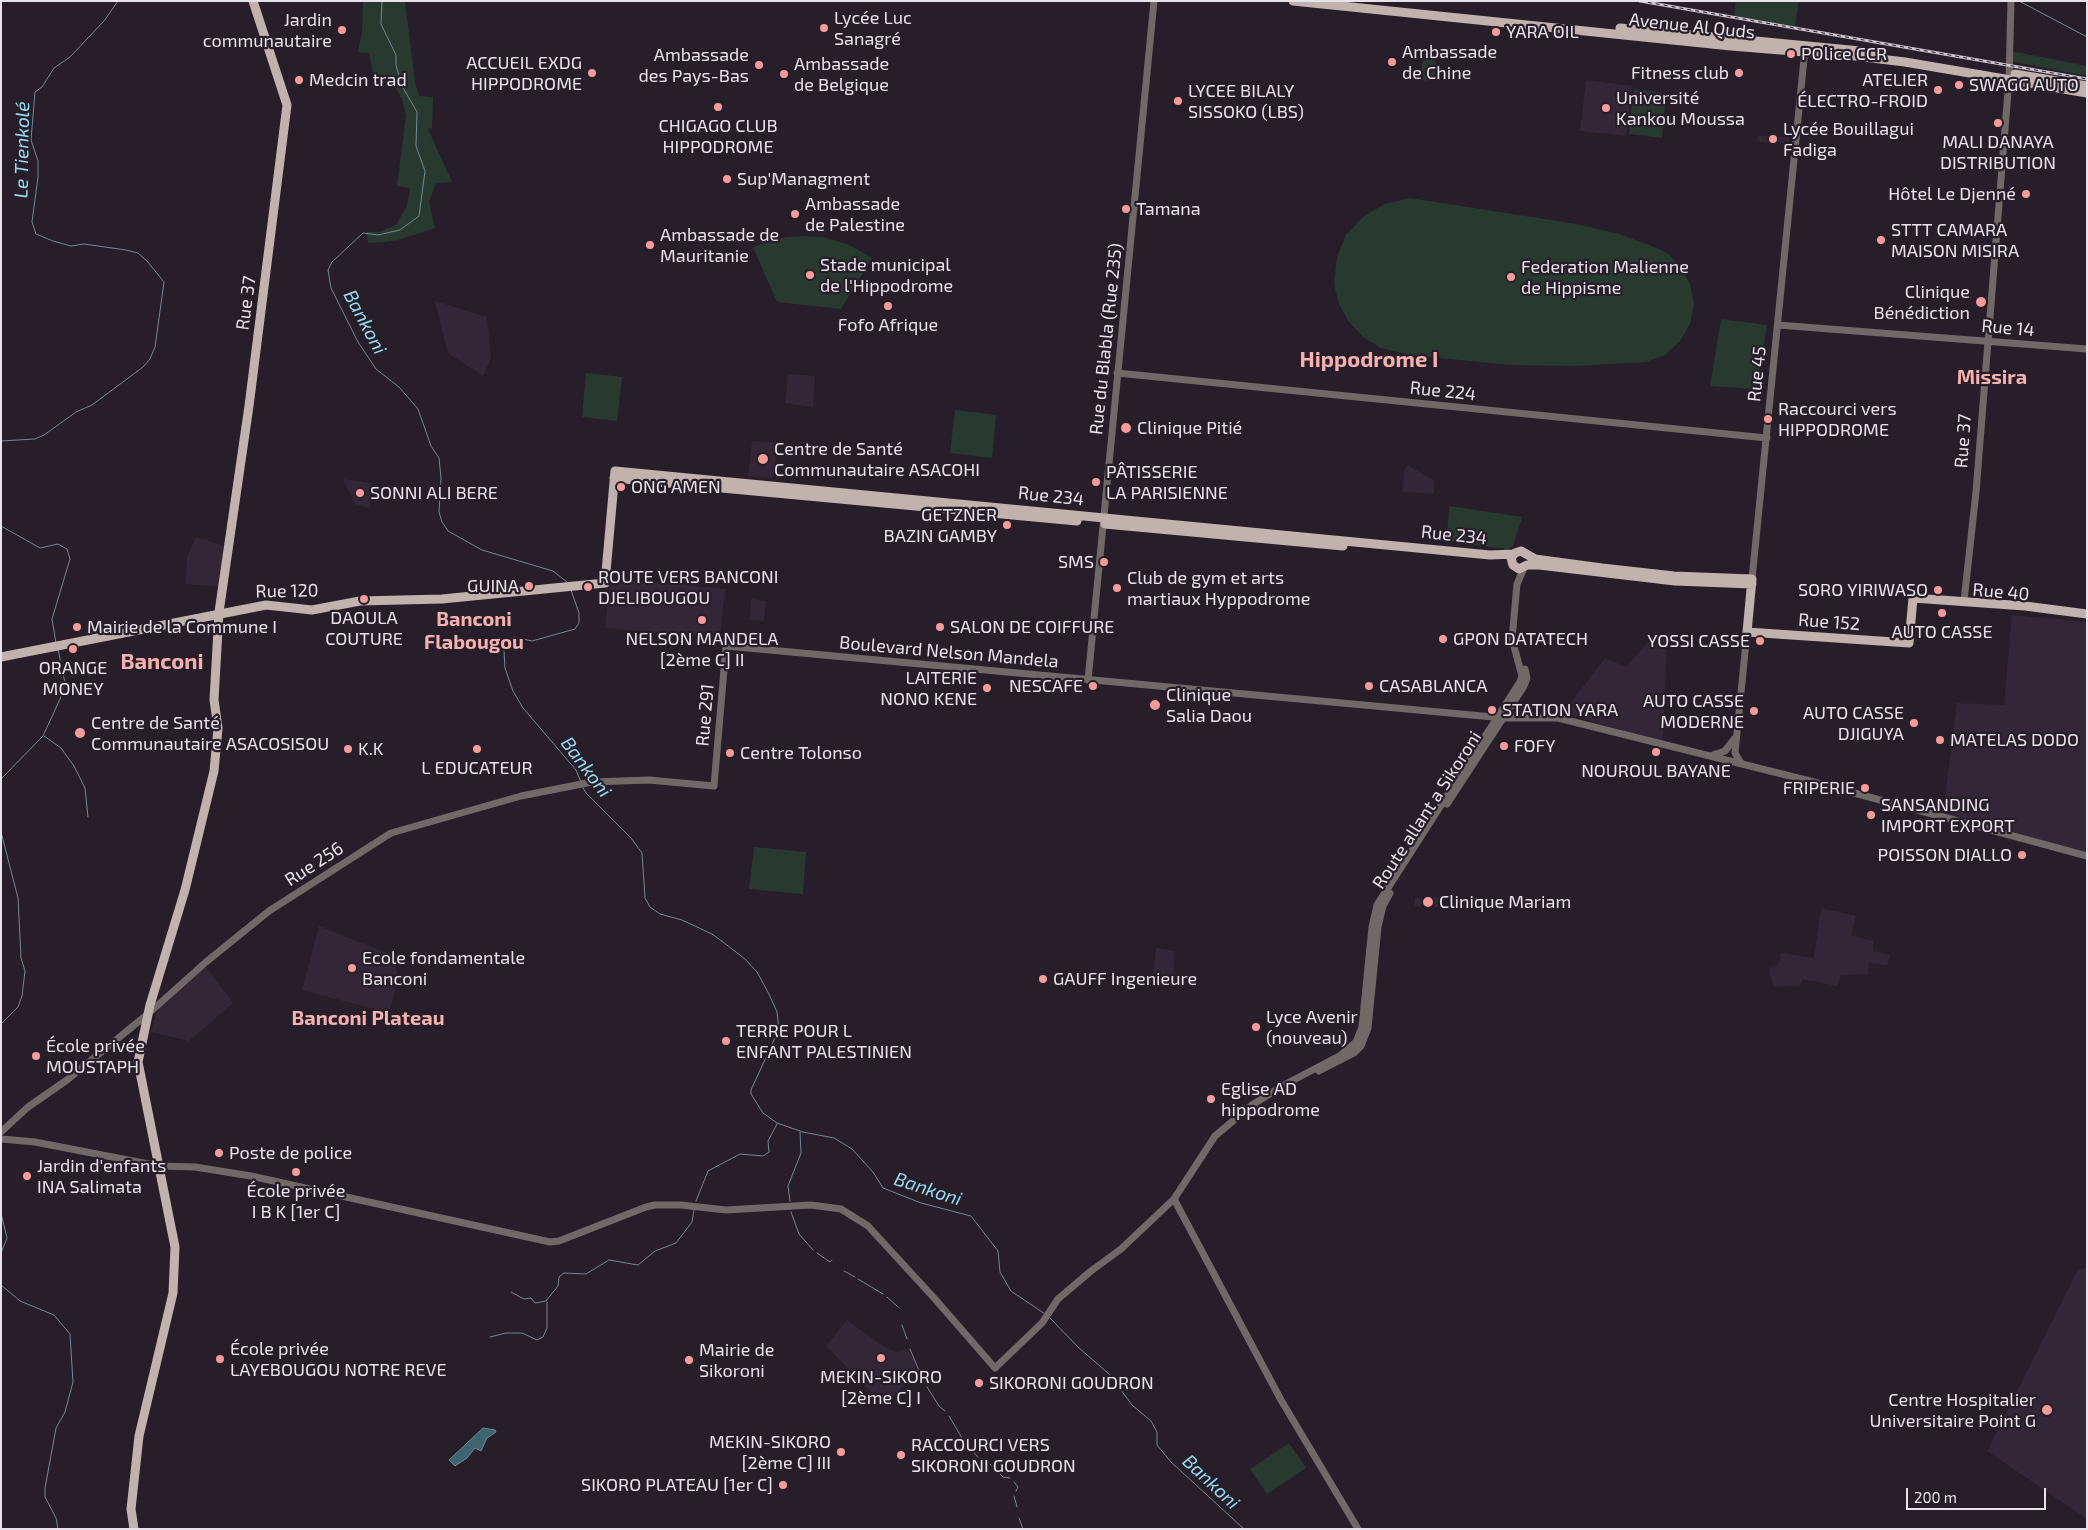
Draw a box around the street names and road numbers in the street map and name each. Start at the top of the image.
street label: Avenue Al Quds [1628,9,1756,43]
street label: Rue du Blabla (Rue 235) [1085,242,1127,436]
street label: Rue 37 [232,275,260,331]
street label: Rue 14 [1981,315,2035,341]
street label: Rue 45 [1743,345,1771,403]
street label: Rue 224 [1409,377,1477,405]
street label: Rue 37 [1950,413,1976,469]
street label: Rue 234 [1017,482,1085,510]
street label: Rue 234 [1420,521,1488,549]
street label: Rue 40 [1972,579,2030,605]
street label: Rue 120 [255,580,319,602]
street label: Rue 152 [1797,609,1861,635]
street label: Boulevard Nelson Mandela [838,632,1060,672]
street label: Rue 291 [692,683,718,747]
street label: Route allant a Sikoroni [1368,727,1486,893]
street label: Rue 256 [281,837,347,891]

